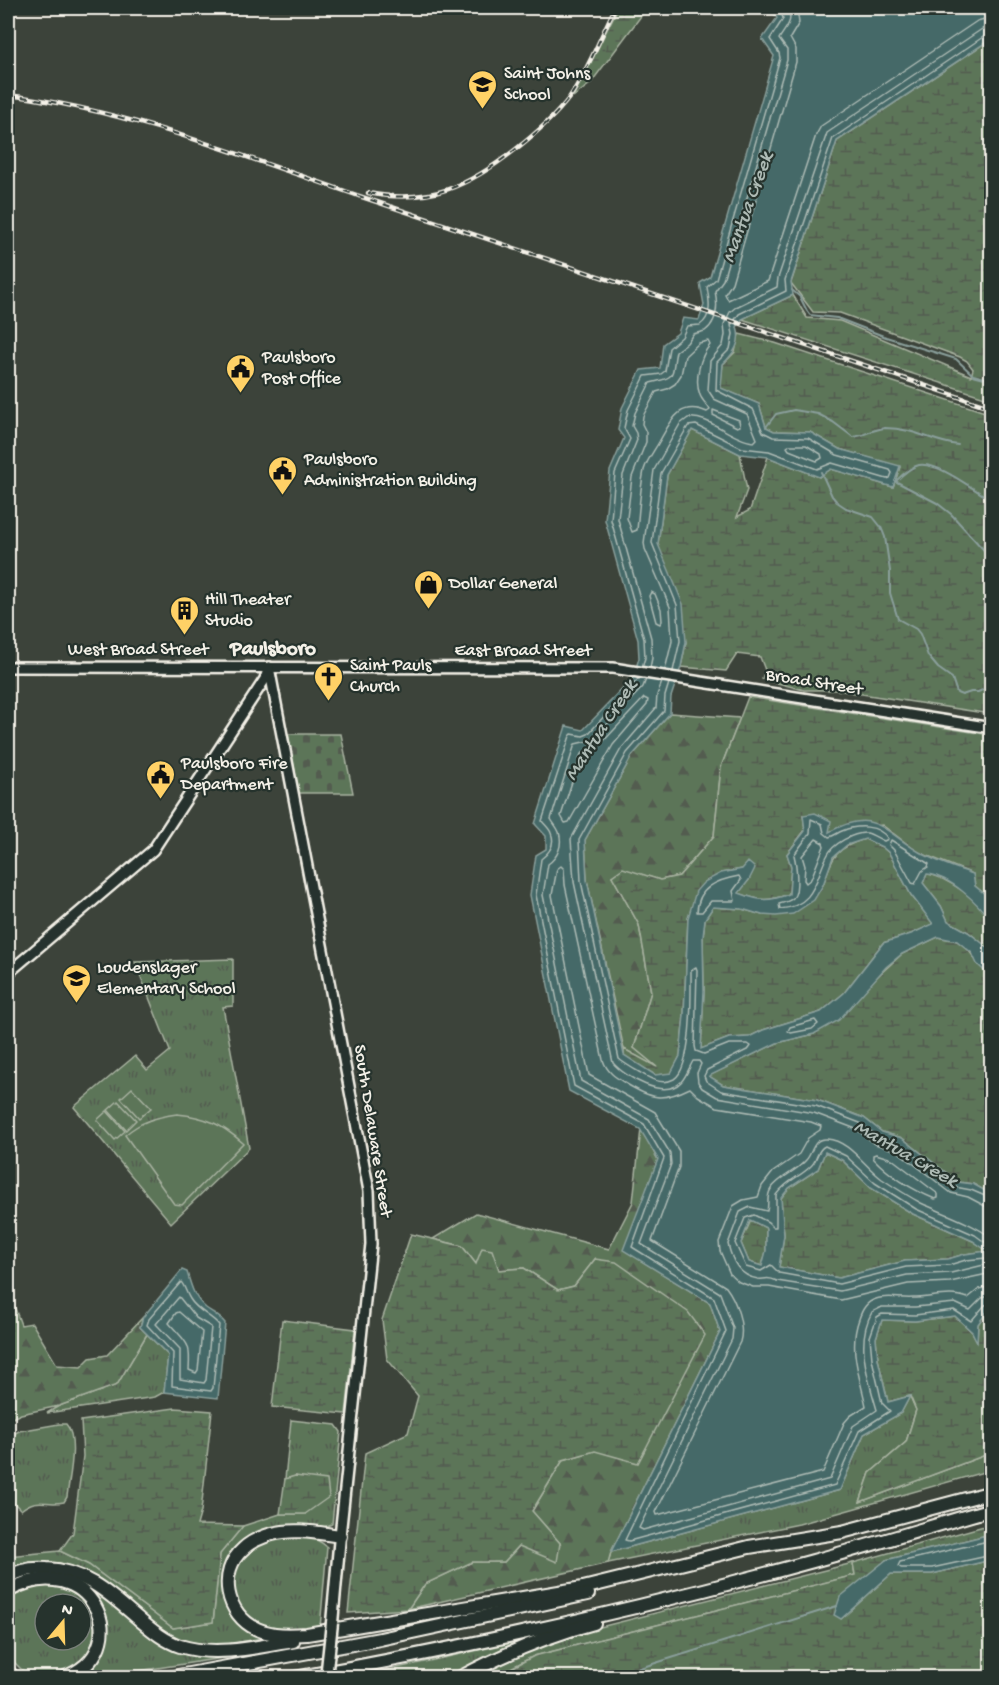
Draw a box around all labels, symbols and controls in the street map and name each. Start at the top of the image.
place label: Saint Johns School [504,64,592,106]
school or university icon: Saint Johns School [467,68,499,110]
water label: Mantua Creek [718,148,780,266]
place label: Paulsboro Post Office [261,348,341,390]
public building icon: Paulsboro Post Office [225,352,257,394]
place label: Paulsboro Administration Building [303,450,477,492]
public building icon: Paulsboro Administration Building [267,454,299,496]
shop icon: Dollar General [412,568,444,610]
place label: Dollar General [448,574,557,595]
place label: Hill Theater Studio [205,590,292,632]
building icon: Hill Theater Studio [168,594,200,636]
district label: Paulsboro [229,638,316,663]
street label: West Broad Street [68,640,210,661]
street label: East Broad Street [454,641,593,662]
place label: Saint Pauls Church [350,656,433,698]
church icon: Saint Pauls Church [313,660,345,702]
street label: Broad Street [763,665,866,701]
water label: Mantua Creek [561,675,644,786]
place label: Paulsboro Fire Department [180,754,288,796]
public building icon: Paulsboro Fire Department [144,758,176,800]
place label: Loudenslager Elementary School [97,958,236,1000]
school or university icon: Loudenslager Elementary School [60,962,92,1004]
street label: South Delaware Street [348,1043,396,1220]
water label: Mantua Creek [849,1116,963,1195]
north arrow [33,1592,93,1652]
text: N [59,1600,75,1622]

